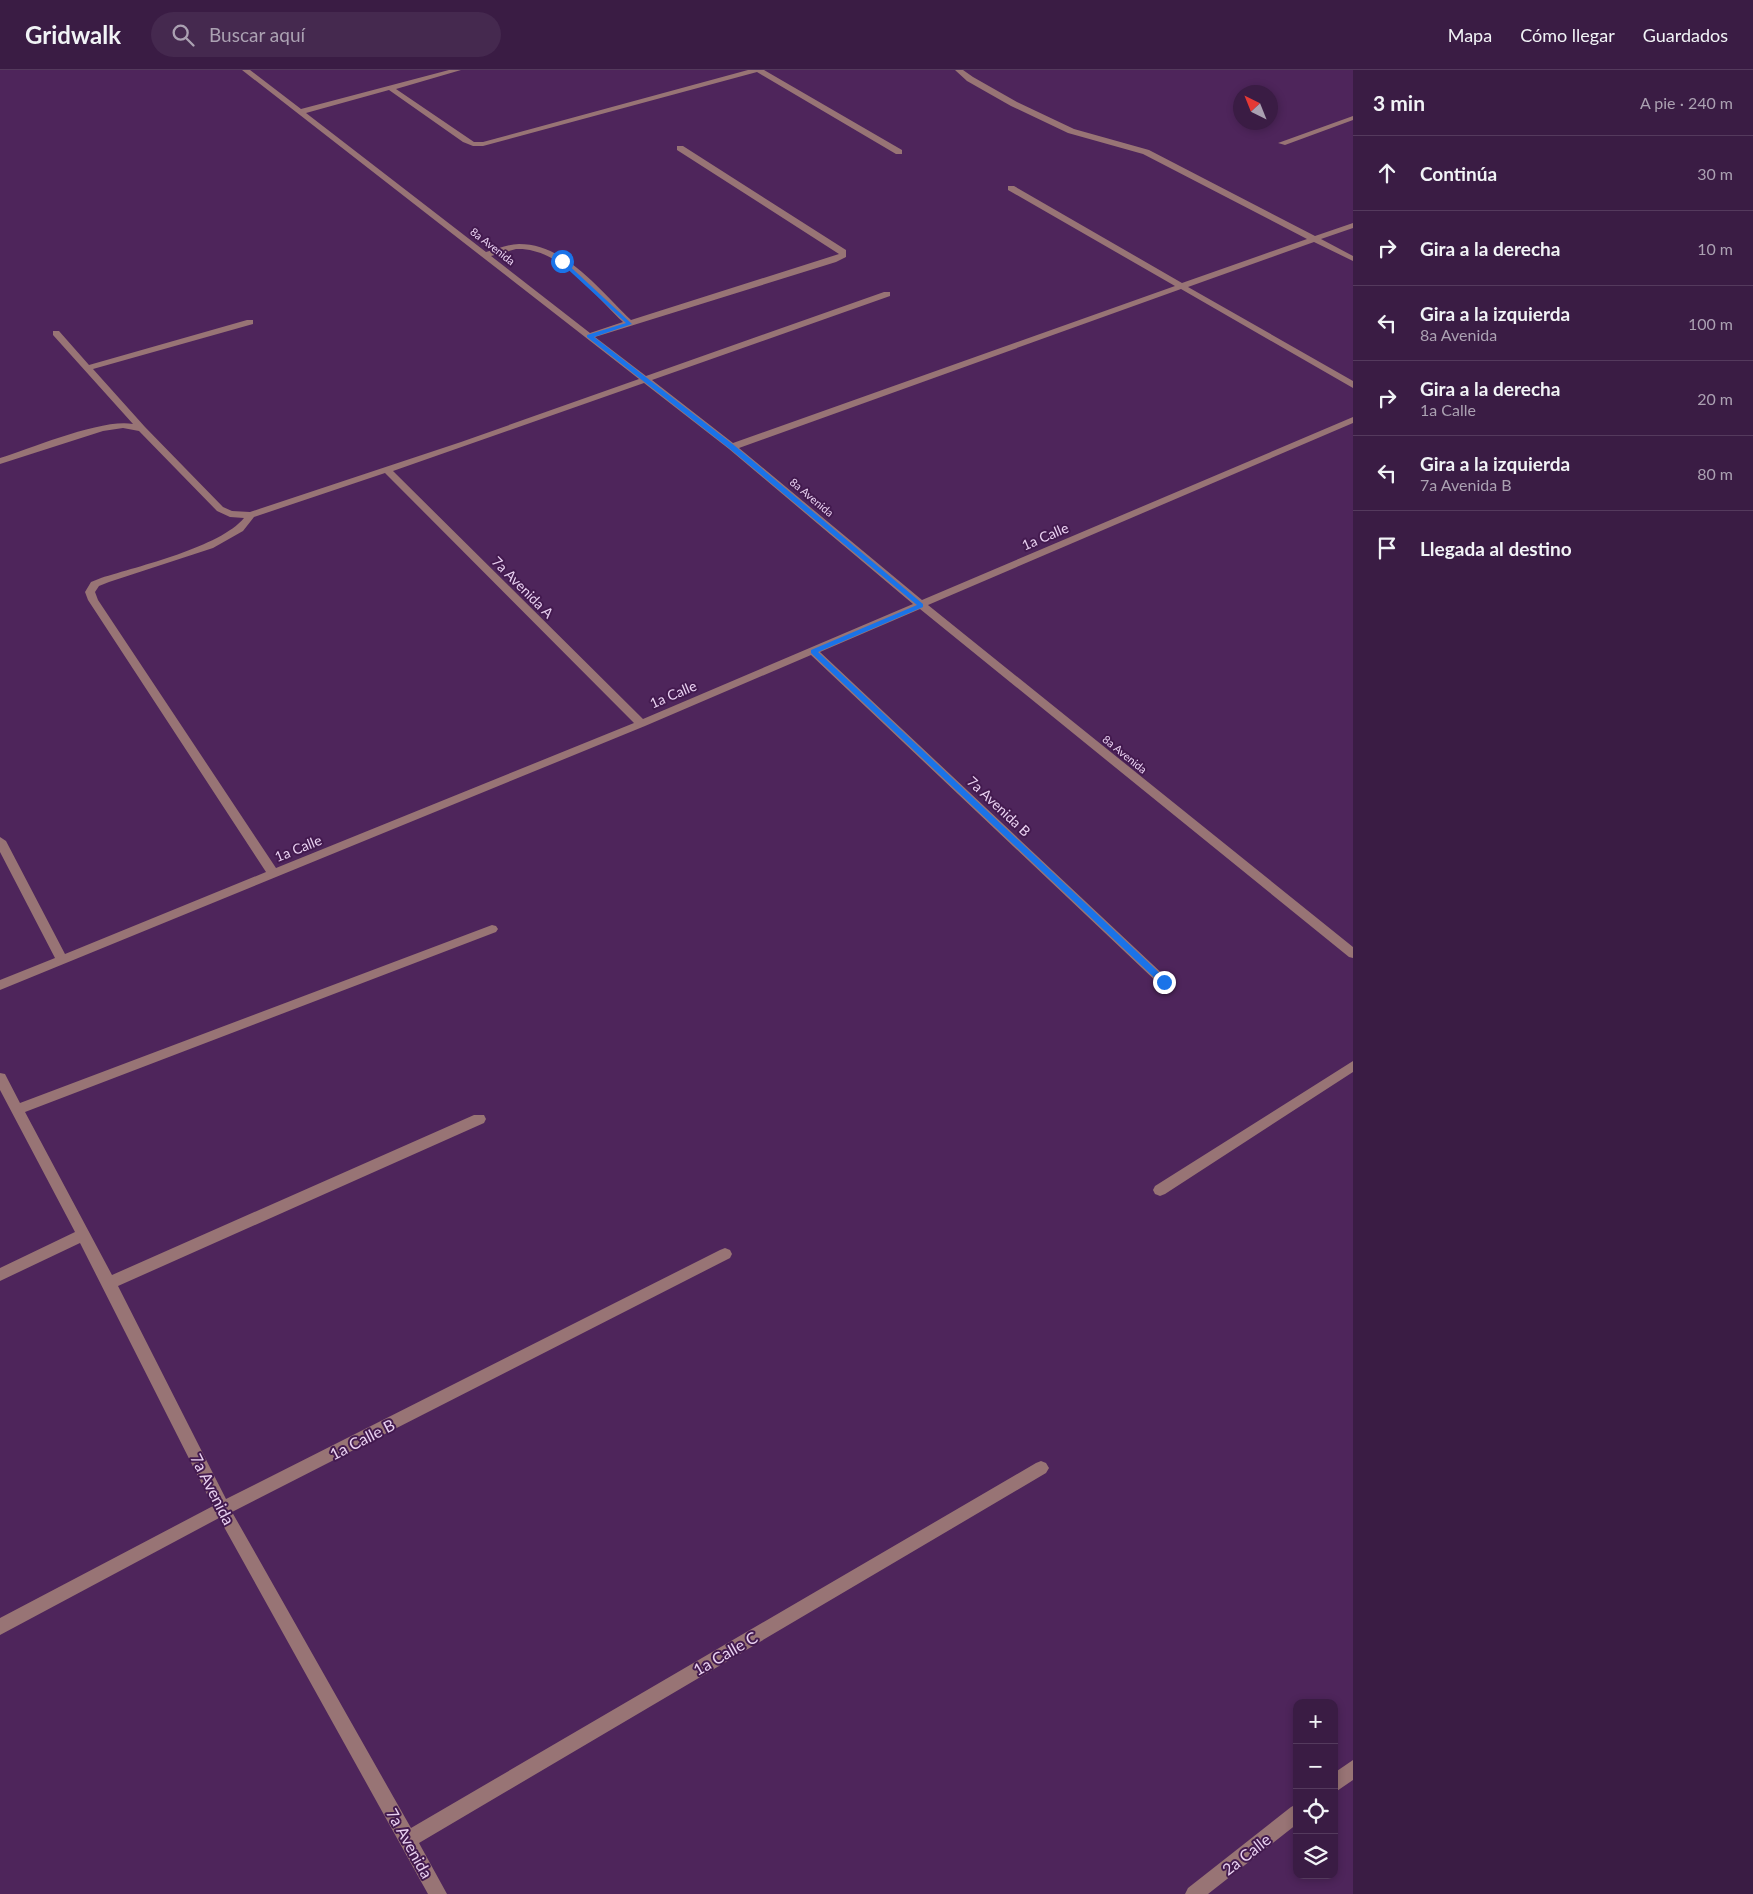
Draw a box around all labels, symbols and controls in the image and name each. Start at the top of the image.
search box [151,12,501,57]
text: Gridwalk [25,20,121,49]
icon: search [169,21,197,49]
text: Buscar aquí [209,23,305,46]
text: Mapa [1448,24,1492,46]
text: Cómo llegar [1520,24,1615,46]
text: Guardados [1643,24,1728,46]
north arrow [1233,85,1278,130]
text: 3 min [1373,90,1425,115]
text: A pie · 240 m [1640,93,1733,112]
icon: ahead [1373,159,1401,187]
text: Continúa [1420,162,1497,185]
text: 30 m [1697,164,1733,183]
street label: 8a Avenida [468,225,518,267]
icon: right [1373,234,1401,262]
text: Gira a la derecha [1420,237,1560,260]
text: 10 m [1697,239,1733,258]
route start [551,250,574,273]
text: Gira a la izquierda [1420,302,1570,325]
icon: left [1373,309,1401,337]
text: 100 m [1688,314,1733,333]
text: 8a Avenida [1420,325,1497,344]
text: Gira a la derecha [1420,377,1560,400]
icon: right [1373,384,1401,412]
text: 20 m [1697,389,1733,408]
text: 1a Calle [1420,400,1476,419]
text: Gira a la izquierda [1420,452,1570,475]
icon: left [1373,459,1401,487]
text: 80 m [1697,464,1733,483]
street label: 8a Avenida [788,475,836,519]
text: 7a Avenida B [1420,475,1512,494]
street label: 1a Calle [1019,519,1071,553]
icon: arrive [1373,534,1401,562]
text: Llegada al destino [1420,537,1572,560]
street label: 7a Avenida A [489,553,558,622]
street label: 1a Calle [647,677,699,711]
street label: 8a Avenida [1100,732,1150,776]
street label: 7a Avenida B [964,772,1034,840]
street label: 1a Calle [272,831,324,865]
route end [1153,971,1176,994]
street label: 1a Calle B [326,1415,398,1463]
street label: 7a Avenida [187,1450,239,1528]
street label: 1a Calle C [690,1627,761,1679]
map controls [1293,1699,1338,1879]
button: + [1293,1699,1338,1744]
button: − [1293,1744,1338,1789]
button: locate [1293,1789,1338,1834]
street label: 7a Avenida [383,1805,437,1881]
street label: 2a Calle [1218,1829,1274,1879]
button: layers [1293,1834,1338,1879]

